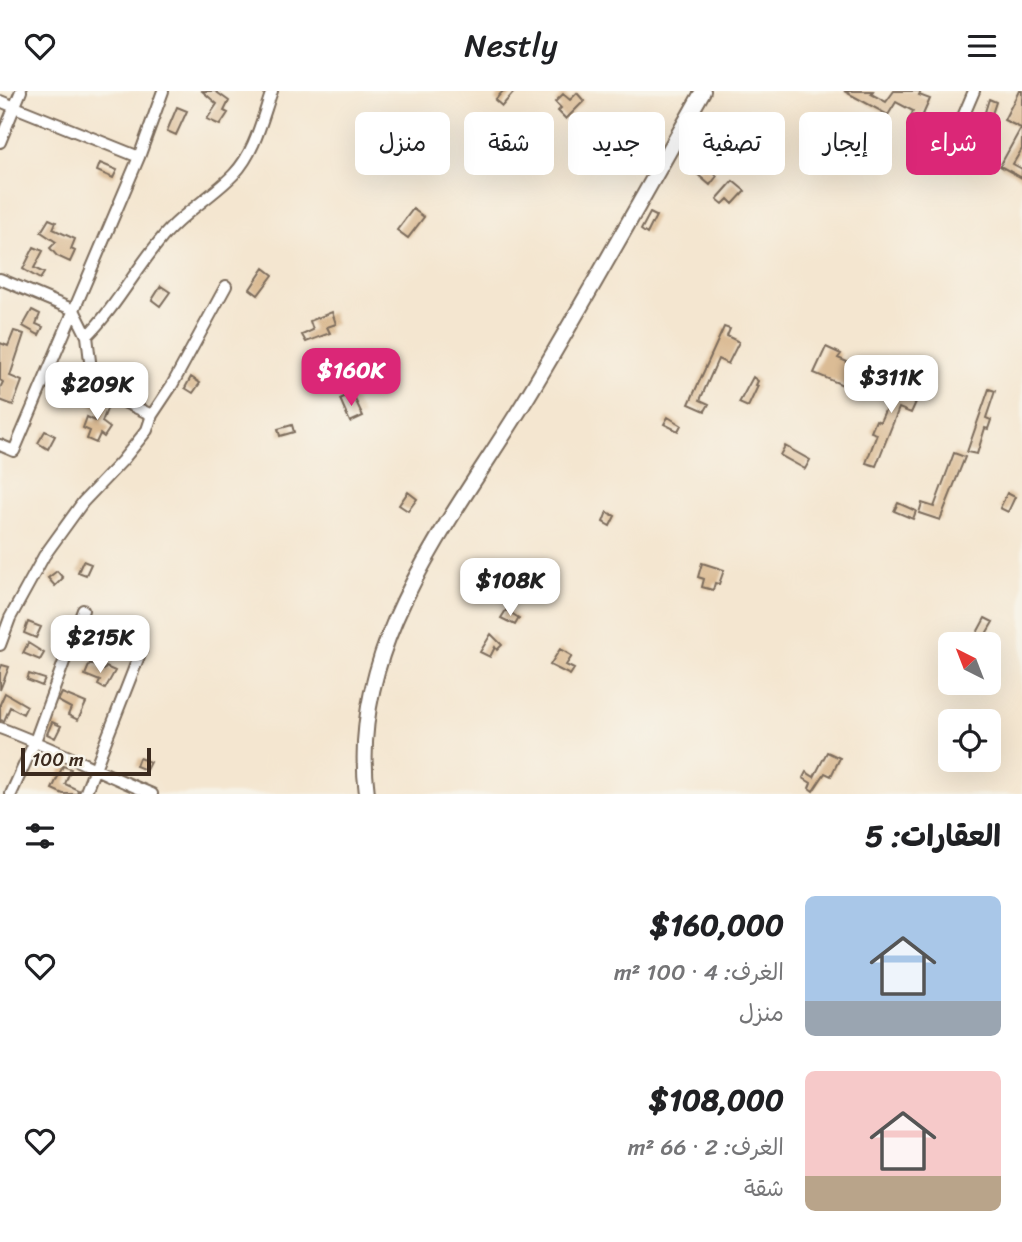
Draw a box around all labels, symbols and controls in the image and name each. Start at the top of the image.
text: Nestly [464,17,558,74]
icon: heart [21,27,59,65]
icon: menu [963,27,1001,65]
chip: منزل [355,112,450,175]
chip: شقة [464,112,554,175]
chip: جديد [568,112,665,175]
chip: تصفية [679,112,785,175]
chip: إيجار [799,112,892,175]
chip: شراء [906,112,1001,175]
pin: $160K [302,349,400,408]
text: $160K [318,350,384,391]
pin: $311K [842,355,940,415]
text: $311K [860,357,922,398]
pin: $209K [48,363,146,422]
text: $209K [61,364,133,405]
pin: $108K [461,559,559,618]
text: $108K [476,560,544,601]
pin: $215K [51,615,149,675]
text: $215K [67,617,133,658]
north arrow [938,632,1001,695]
map controls [938,632,1001,772]
button: locate [938,709,1001,772]
text: 100 m [32,743,84,776]
scale bar [21,745,150,777]
text: العقارات: 5 [865,809,1001,863]
icon: filters [21,817,59,855]
text: $160,000 [650,898,784,952]
icon: home [861,924,945,1008]
icon: heart [21,947,59,985]
text: الغرف: 4 · 100 m² [614,952,784,993]
text: منزل [739,993,784,1034]
text: $108,000 [649,1073,784,1127]
icon: home [861,1099,945,1183]
icon: heart [21,1122,59,1160]
text: الغرف: 2 · 66 m² [628,1127,784,1168]
text: شقة [744,1168,784,1209]

